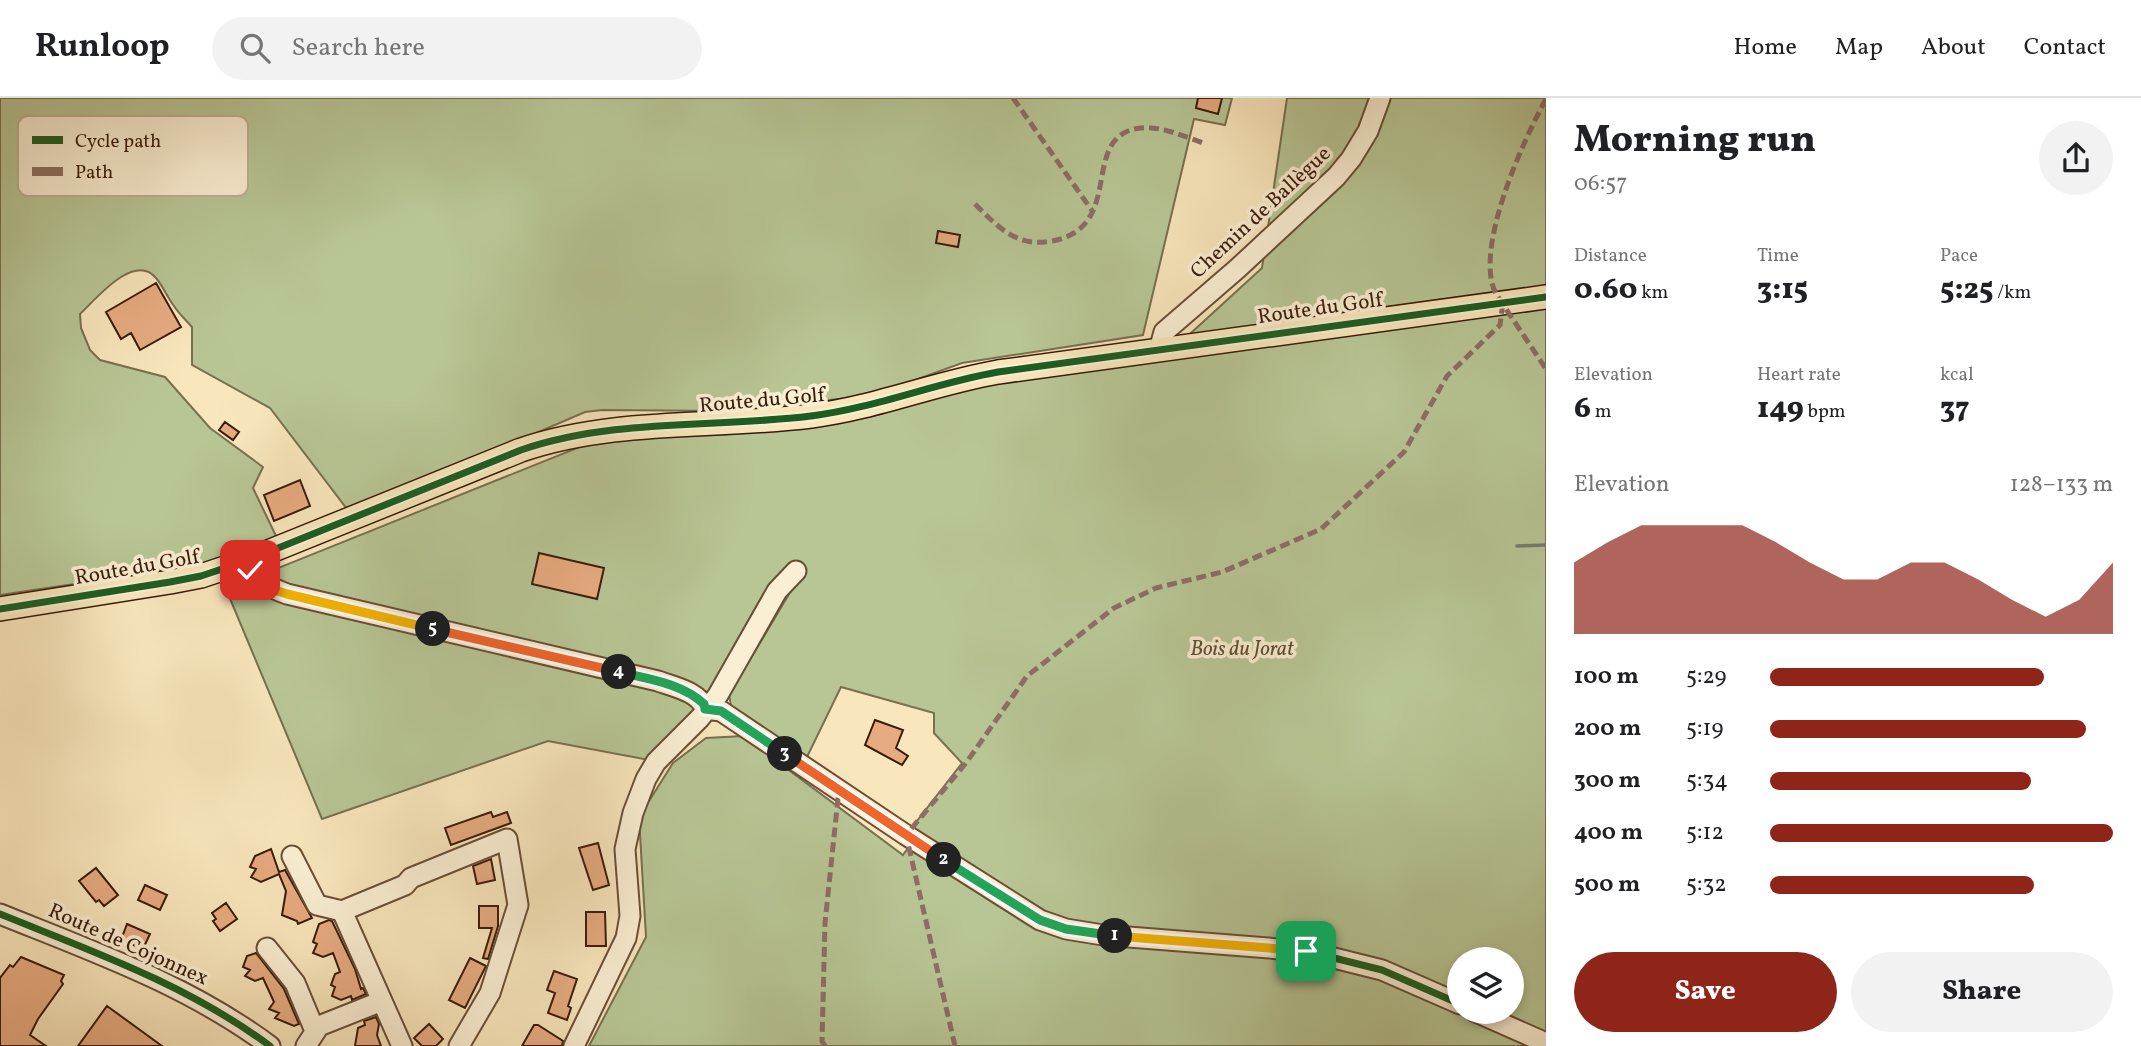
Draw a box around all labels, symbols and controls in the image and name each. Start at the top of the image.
search box [212,17,702,80]
text: Runloop [35,25,170,71]
icon: search [236,29,274,67]
text: Search here [292,30,425,66]
text: Home [1733,31,1797,65]
text: Map [1835,31,1883,65]
text: About [1921,31,1986,65]
text: Contact [2024,31,2106,65]
text: Morning run [1574,115,1816,168]
legend [18,116,248,196]
button: share [2039,121,2113,195]
text: Cycle path [75,129,161,155]
street label: Chemin de Ballègue [1184,140,1338,286]
text: Path [75,160,113,186]
text: 06:57 [1574,168,1627,200]
text: Distance [1574,243,1647,269]
text: Time [1757,243,1799,269]
text: Pace [1940,243,1978,269]
text: 0.60 [1574,269,1637,311]
text: 3:15 [1757,269,1808,311]
text: 5:25 [1940,269,1993,311]
text: km [1637,280,1668,306]
text: /km [1993,280,2031,306]
street label: Route du Golf [1256,286,1386,332]
text: Elevation [1574,362,1653,388]
text: Heart rate [1757,362,1841,388]
text: kcal [1940,362,1974,388]
street label: Route du Golf [698,381,828,421]
text: 6 [1574,388,1591,430]
text: 149 [1757,388,1804,430]
text: 37 [1940,388,1970,430]
text: m [1591,399,1612,425]
text: bpm [1804,399,1846,425]
text: Elevation [1574,469,1670,501]
text: 128–133 m [2010,469,2113,501]
pin [220,540,280,600]
street label: Route du Golf [72,542,203,593]
icon: check [231,551,269,589]
pin: 5 [416,612,450,646]
text: 5 [428,615,437,641]
park label: Bois du Jorat [1190,635,1295,664]
pin: 4 [602,654,636,690]
text: 4 [613,658,624,684]
text: 100 m [1574,661,1639,693]
text: 5:29 [1686,661,1727,693]
text: 200 m [1574,713,1641,745]
text: 5:19 [1686,713,1723,745]
pin: 3 [768,736,802,772]
text: 3 [780,740,789,766]
text: 300 m [1574,765,1641,797]
text: 5:34 [1686,765,1728,797]
text: 400 m [1574,817,1643,849]
text: 5:12 [1686,817,1724,849]
pin: 2 [926,842,962,878]
text: 2 [939,846,948,872]
text: 500 m [1574,869,1640,901]
text: 5:32 [1686,869,1727,901]
street label: Route de Cojonnex [43,897,213,993]
pin: 1 [1098,918,1132,954]
pin [1276,921,1336,981]
text: 1 [1111,922,1118,948]
icon: arrive [1287,932,1325,970]
map controls [1447,947,1524,1024]
button: layers [1447,947,1524,1024]
button: Save [1574,952,1837,1032]
button: Share [1851,952,2113,1032]

